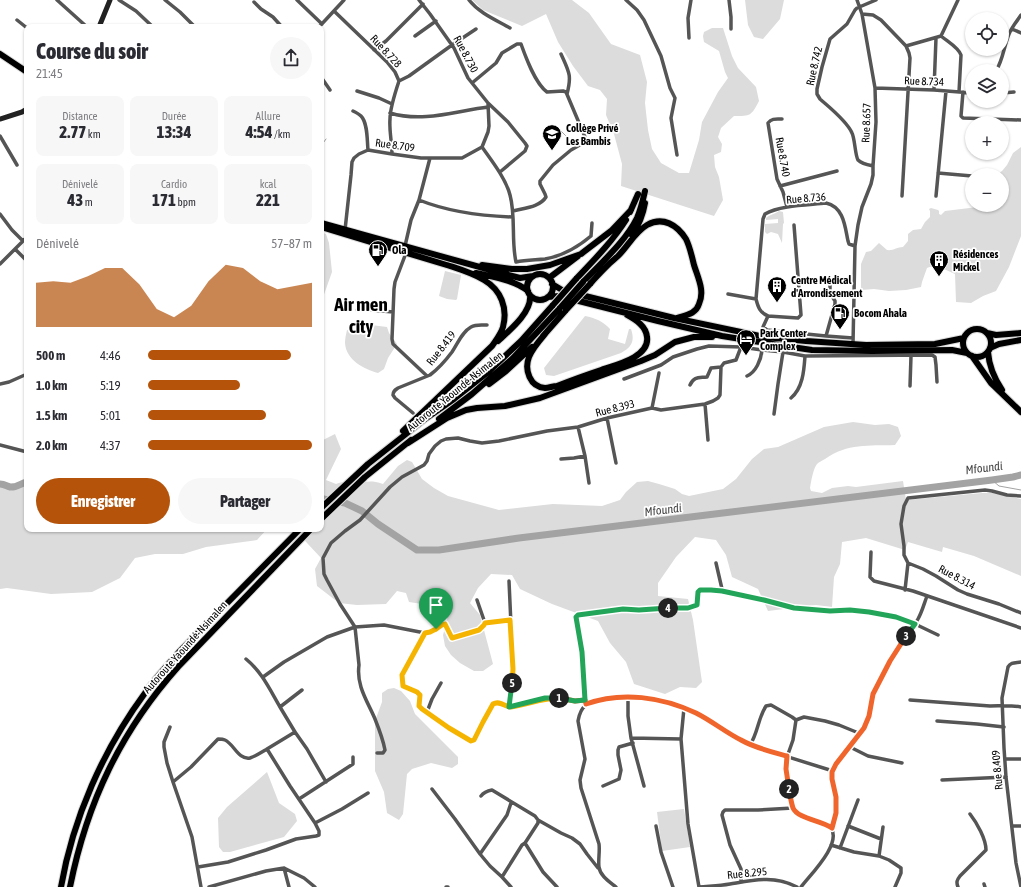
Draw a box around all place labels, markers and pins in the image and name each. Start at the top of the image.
place label: Collège Privé Les Bambis [566,122,618,147]
school or university icon: Collège Privé Les Bambis [541,123,563,151]
fuel station icon: Ola [367,239,389,267]
place label: Ola [392,244,406,256]
place label: Résidences Mickel [953,248,999,273]
building icon: Résidences Mickel [928,249,950,277]
place label: Centre Médical d'Arrondissement [791,274,863,299]
building icon: Centre Médical d'Arrondissement [766,275,788,303]
fuel station icon: Bocom Ahala [829,302,851,330]
place label: Bocom Ahala [854,307,907,319]
place label: Park Center Complex [760,327,807,352]
hotel icon: Park Center Complex [735,328,757,356]
pin [419,588,453,629]
pin: 4 [658,598,678,618]
pin: 3 [896,626,916,646]
pin: 5 [502,673,522,693]
pin: 1 [549,688,569,708]
pin: 2 [779,779,799,799]

